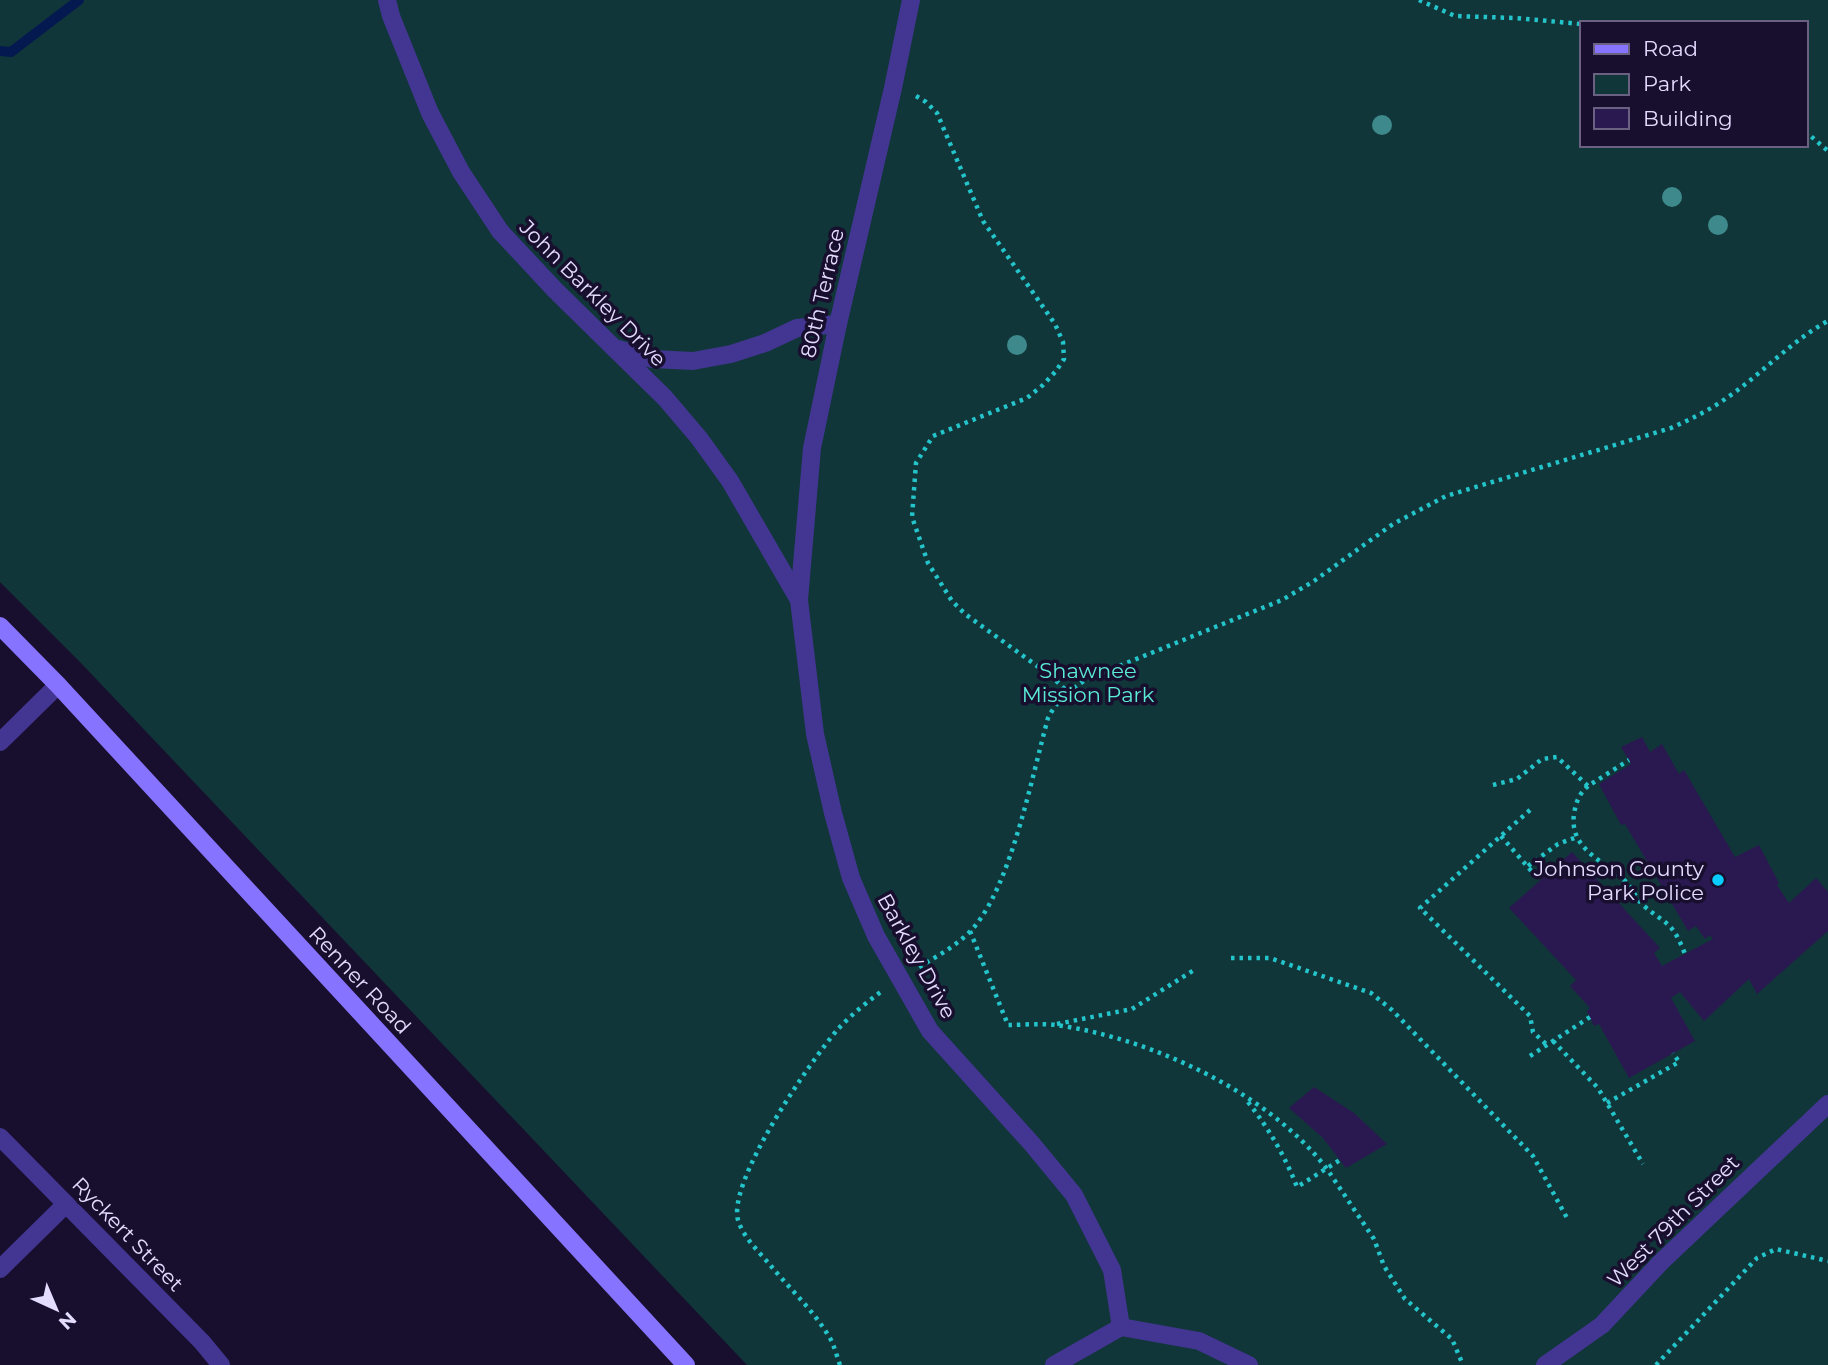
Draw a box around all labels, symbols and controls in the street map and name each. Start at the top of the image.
legend [1580,21,1807,147]
text: Road [1643,36,1698,61]
text: Park [1643,71,1691,96]
text: Building [1643,106,1733,131]
street label: John Barkley Drive [514,214,671,371]
street label: 80th Terrace [795,226,849,360]
park label: Shawnee Mission Park [1022,658,1155,707]
place label: Johnson County Park Police [1533,856,1705,905]
marker: Johnson County Park Police [1710,872,1726,888]
street label: Barkley Drive [872,889,962,1023]
street label: Renner Road [304,921,416,1039]
street label: West 79th Street [1602,1150,1744,1292]
street label: Ryckert Street [67,1172,189,1296]
north arrow [21,1274,91,1344]
text: N [54,1307,81,1334]

